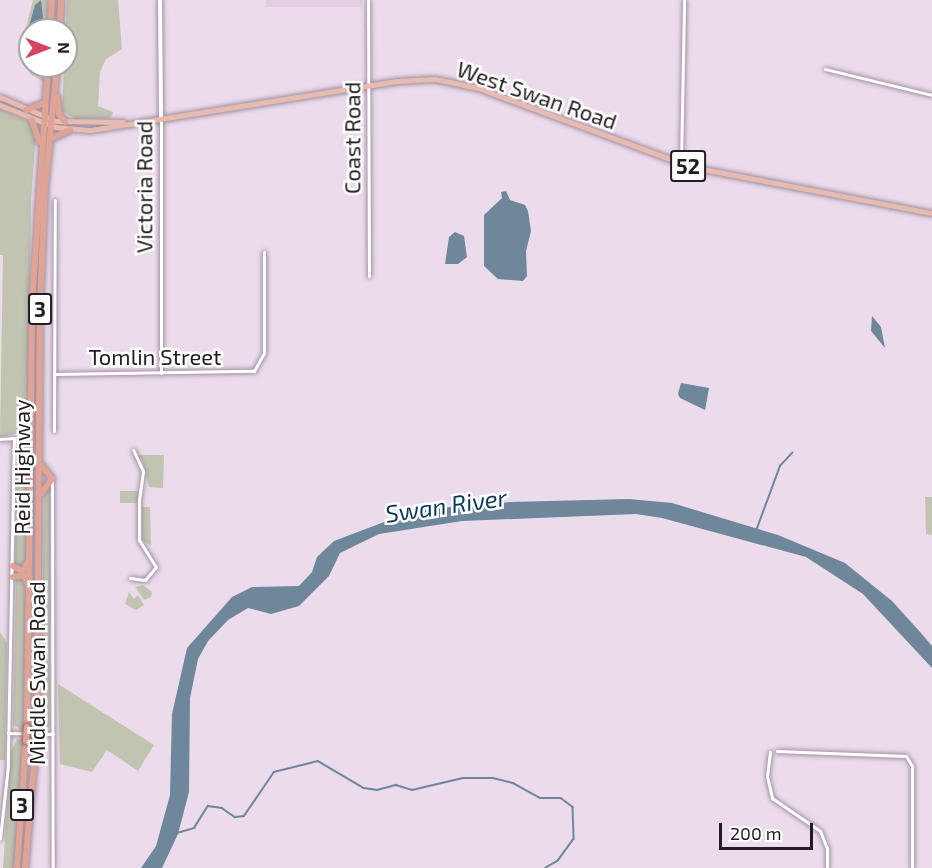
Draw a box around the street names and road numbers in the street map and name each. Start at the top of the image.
street label: West Swan Road [454,55,620,135]
street label: Coast Road [339,82,365,194]
street label: Victoria Road [131,121,157,253]
road number: 52 [670,148,706,184]
road number: 3 [28,291,52,327]
street label: Tomlin Street [89,344,221,370]
street label: Reid Highway [9,399,35,535]
street label: Middle Swan Road [24,581,50,765]
road number: 3 [10,787,34,823]

